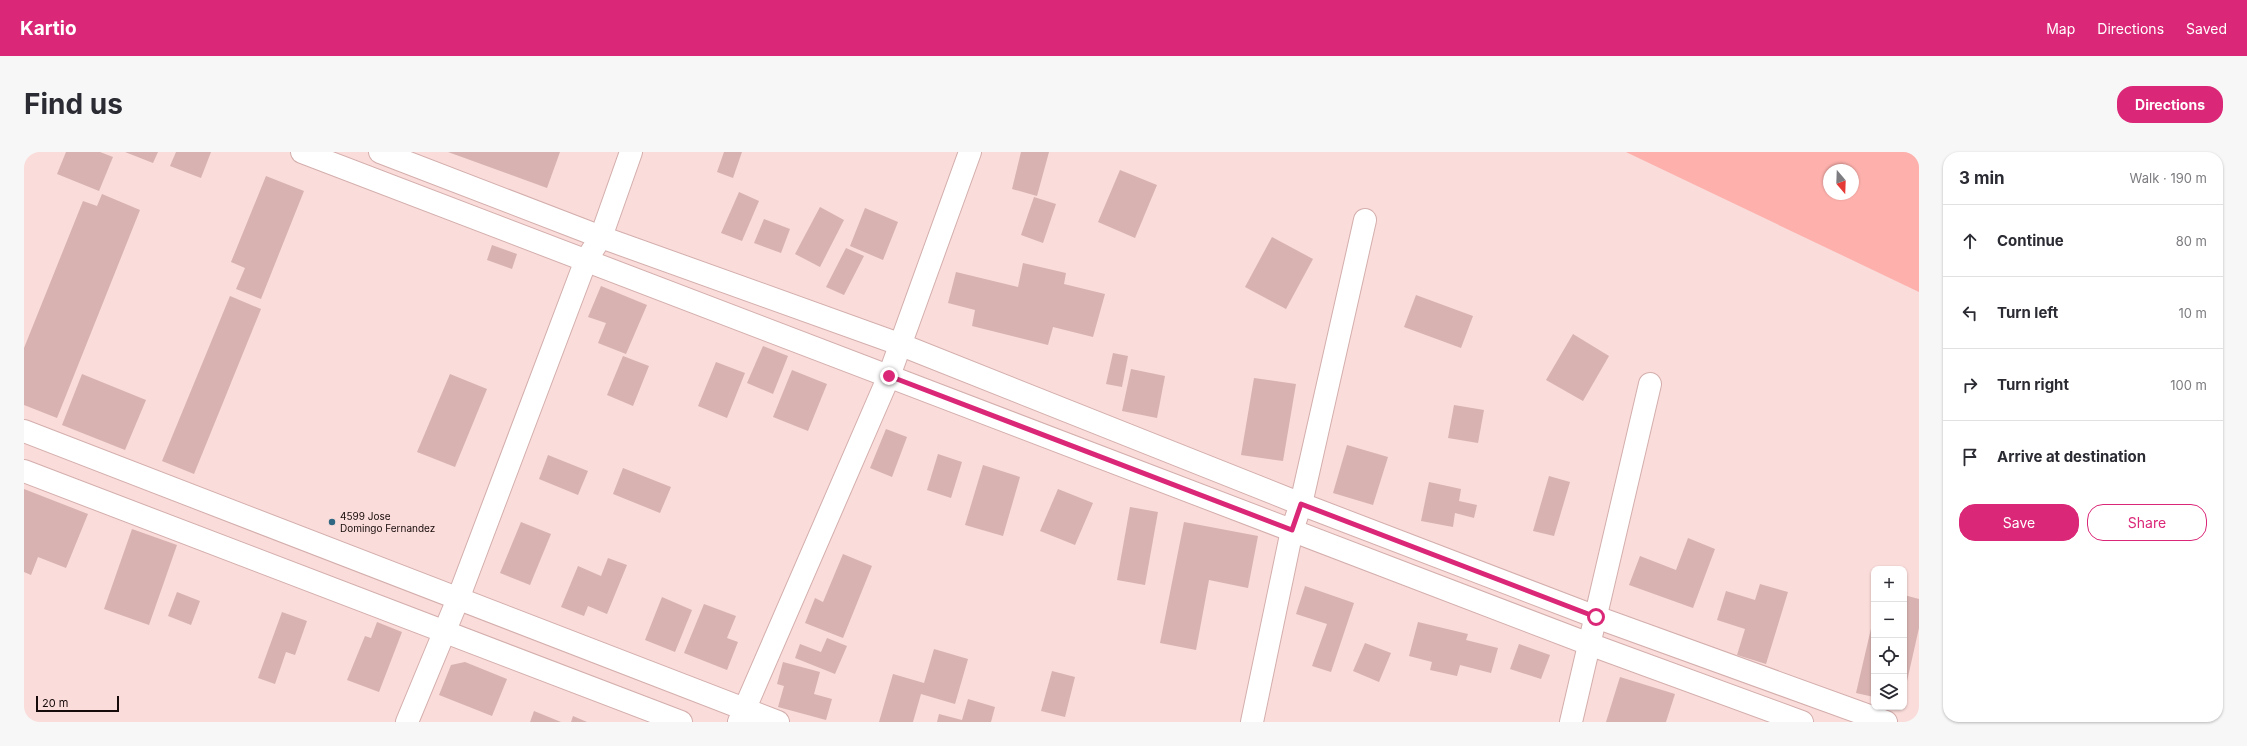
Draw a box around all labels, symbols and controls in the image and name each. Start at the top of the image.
text: Kartio [20,17,77,40]
text: Map [2046,20,2075,37]
text: Directions [2097,20,2164,37]
text: Saved [2186,20,2227,37]
button: Directions [2117,86,2223,123]
text: Find us [24,87,123,121]
north arrow [1823,164,1859,200]
text: 3 min [1959,168,2005,188]
text: Walk · 190 m [2130,170,2207,186]
icon: ahead [1959,230,1981,252]
text: Continue [1997,231,2064,250]
text: 80 m [2176,233,2207,249]
icon: left [1959,302,1981,324]
text: Turn left [1997,303,2058,322]
text: 10 m [2178,305,2207,321]
route end [880,367,898,385]
icon: right [1959,374,1981,396]
text: Turn right [1997,375,2069,394]
text: 100 m [2170,377,2207,393]
icon: arrive [1959,446,1981,468]
text: Arrive at destination [1997,447,2146,466]
button: Save [1959,504,2079,541]
button: Share [2087,504,2207,541]
place label: 4599 Jose Domingo Fernandez [340,510,435,534]
marker: 4599 Jose Domingo Fernandez [327,517,337,527]
map controls [1871,566,1907,710]
button: + [1871,566,1907,602]
button: − [1871,602,1907,638]
route start [1587,608,1605,626]
button: locate [1871,638,1907,674]
button: layers [1871,674,1907,710]
scale bar [36,694,119,713]
text: 20 m [42,696,68,710]

